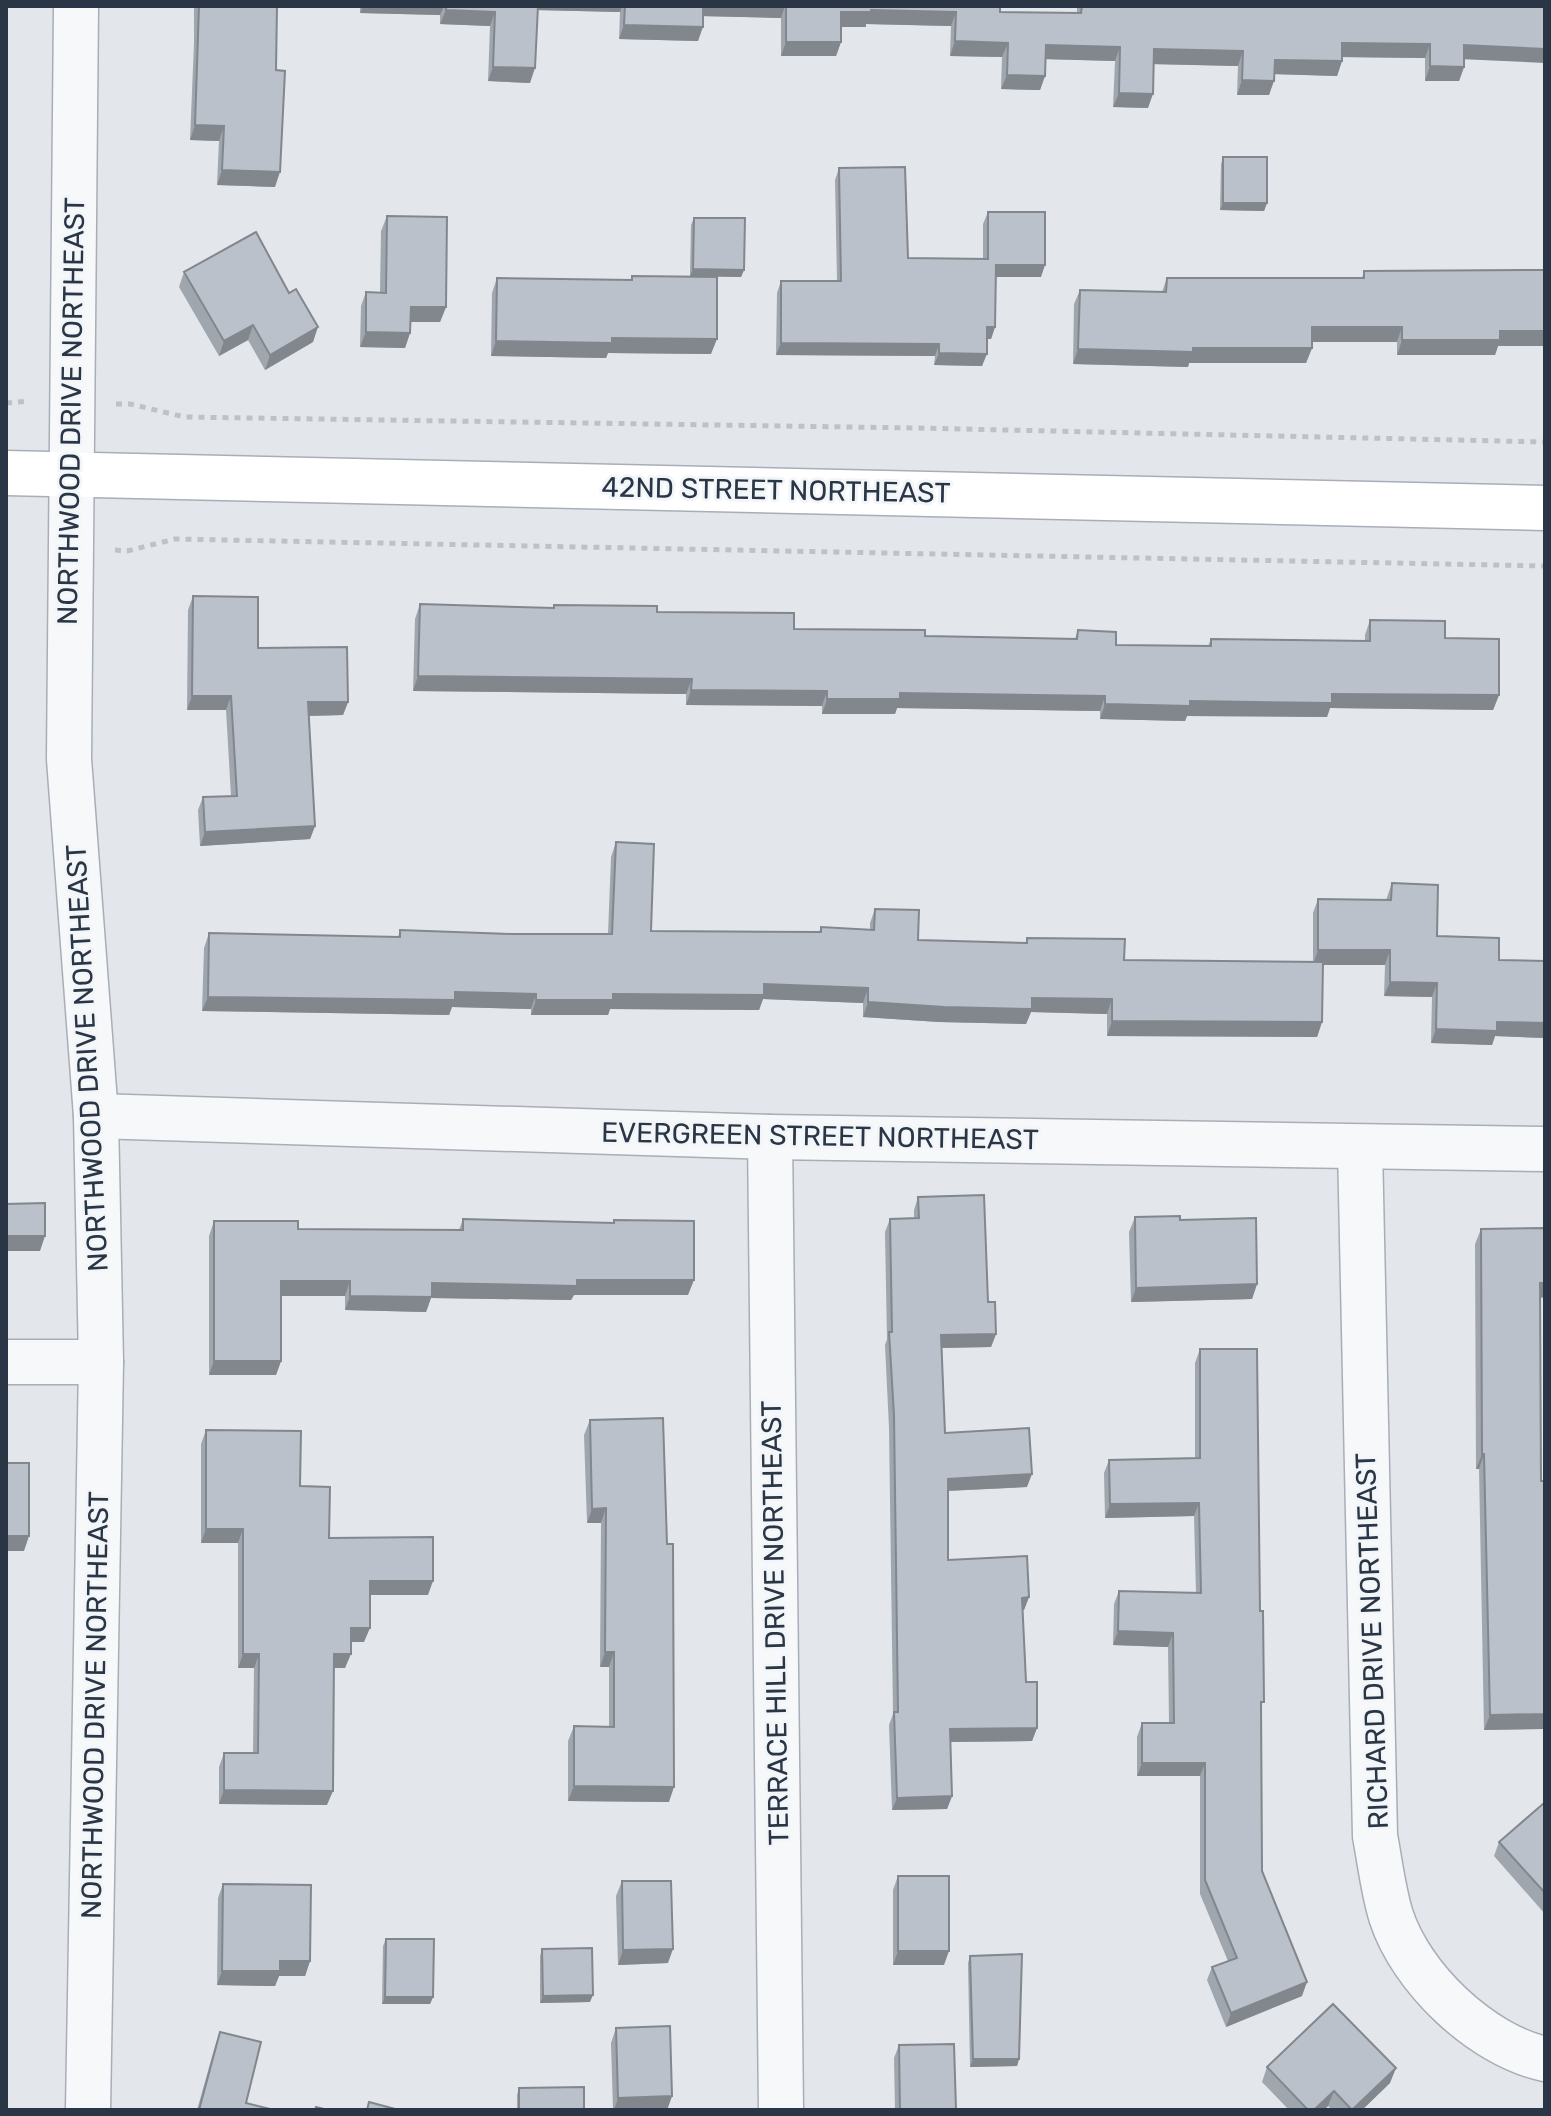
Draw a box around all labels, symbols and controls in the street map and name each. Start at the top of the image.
street label: NORTHWOOD DRIVE NORTHEAST [51,197,91,625]
street label: 42ND STREET NORTHEAST [601,470,951,510]
street label: NORTHWOOD DRIVE NORTHEAST [59,843,115,1273]
street label: EVERGREEN STREET NORTHEAST [601,1116,1039,1156]
street label: TERRACE HILL DRIVE NORTHEAST [755,1400,795,1846]
street label: RICHARD DRIVE NORTHEAST [1349,1452,1395,1830]
street label: NORTHWOOD DRIVE NORTHEAST [75,1491,115,1919]

